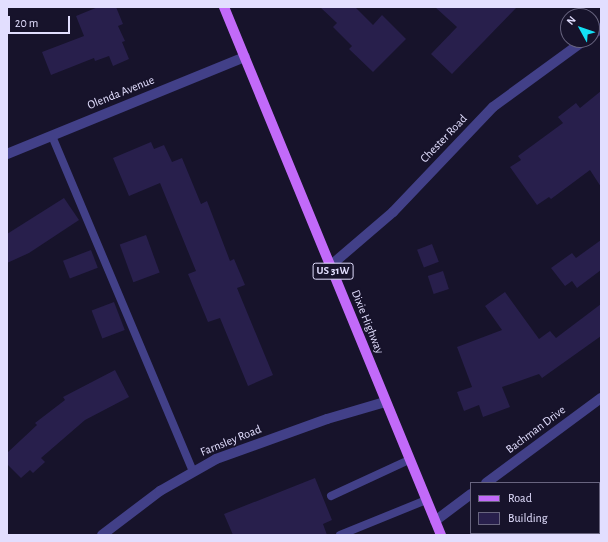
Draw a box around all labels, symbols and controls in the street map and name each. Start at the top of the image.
scale bar [10,8,72,34]
north arrow [560,8,600,48]
text: N [565,14,578,27]
text: 20 m [15,17,38,29]
street label: Olenda Avenue [85,73,157,113]
street label: Chester Road [418,112,470,166]
road number: US 31W [312,262,354,280]
street label: Dixie Highway [348,288,386,356]
street label: Bachman Drive [503,403,569,457]
street label: Farnsley Road [199,422,263,460]
legend [470,482,600,534]
text: Road [508,492,532,504]
text: Building [508,512,548,524]

